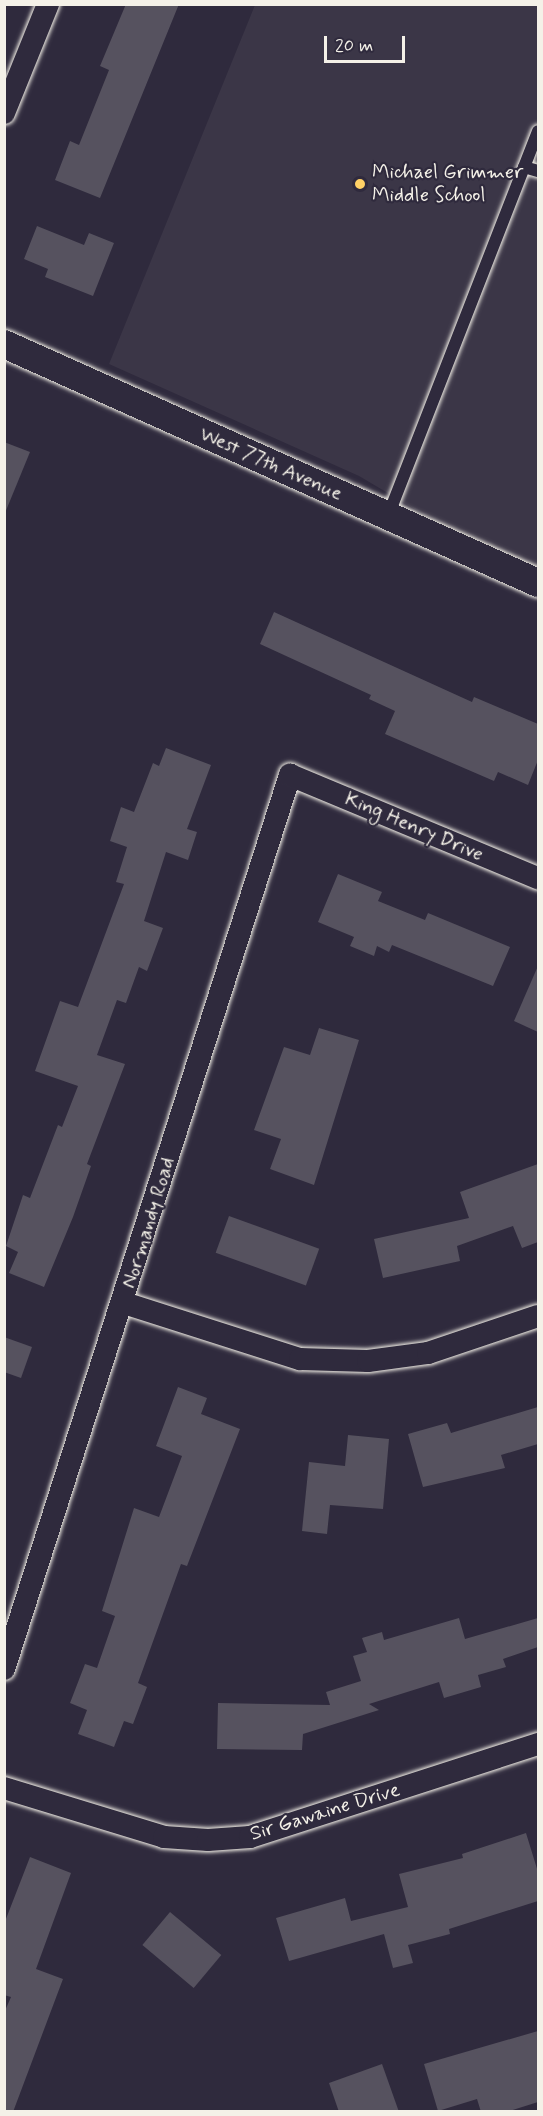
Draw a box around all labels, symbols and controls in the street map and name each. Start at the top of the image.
scale bar [327,24,408,62]
text: 20 m [335,34,373,58]
place label: Michael Grimmer Middle School [372,160,524,207]
marker: Michael Grimmer Middle School [353,177,367,191]
street label: West 77th Avenue [196,422,346,506]
street label: King Henry Drive [342,787,486,867]
street label: Normandy Road [118,1155,180,1291]
street label: Sir Gawaine Drive [248,1778,402,1846]

